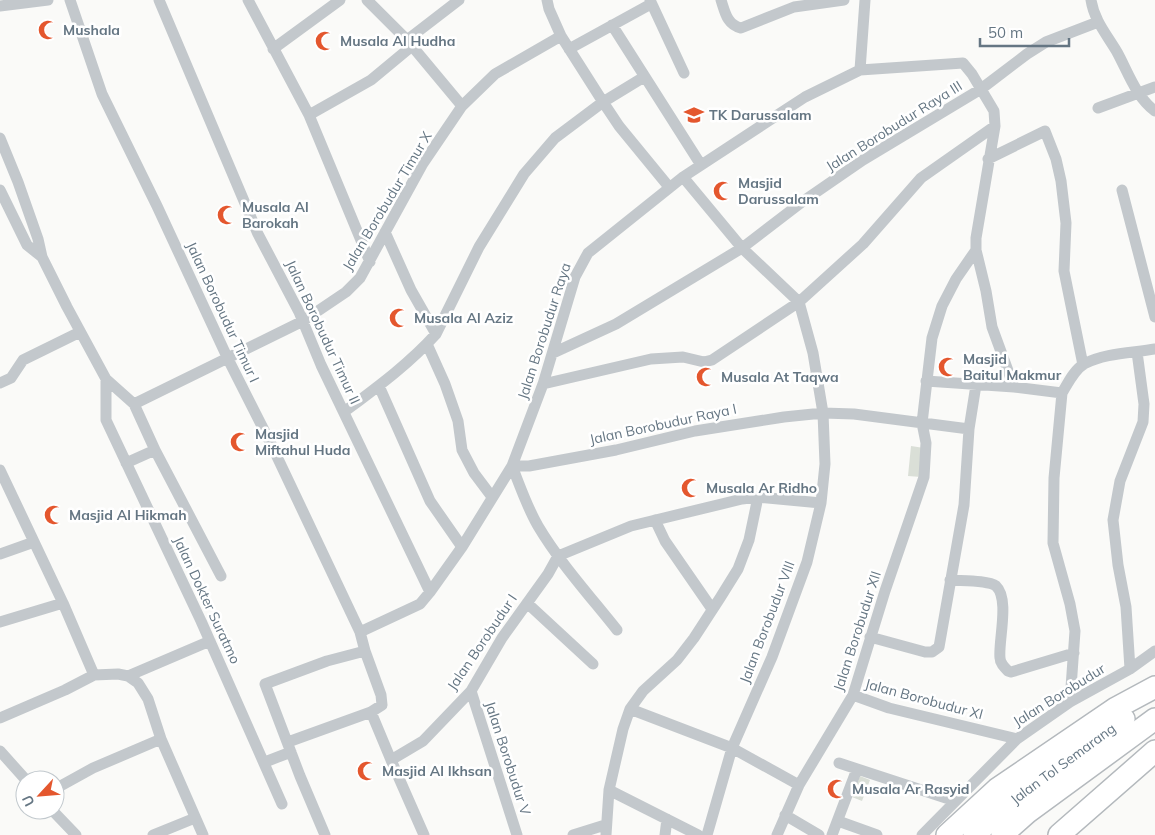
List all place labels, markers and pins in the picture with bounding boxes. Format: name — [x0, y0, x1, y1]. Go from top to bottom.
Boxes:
mosque icon: Mushala — [37, 19, 59, 41]
place label: Mushala — [63, 21, 120, 39]
mosque icon: Musala Al Hudha — [314, 30, 336, 52]
place label: Musala Al Hudha — [340, 32, 455, 50]
school or university icon: TK Darussalam — [683, 104, 705, 126]
place label: TK Darussalam — [709, 106, 812, 124]
place label: Masjid Darussalam — [738, 174, 819, 208]
mosque icon: Masjid Darussalam — [712, 180, 734, 202]
place label: Musala Al Barokah — [242, 198, 309, 232]
mosque icon: Musala Al Barokah — [216, 204, 238, 226]
mosque icon: Musala Al Aziz — [388, 307, 410, 329]
place label: Musala Al Aziz — [414, 309, 513, 327]
place label: Masjid Baitul Makmur — [963, 350, 1062, 384]
mosque icon: Masjid Baitul Makmur — [937, 356, 959, 378]
mosque icon: Musala At Taqwa — [695, 366, 717, 388]
place label: Musala At Taqwa — [721, 368, 839, 386]
place label: Masjid Miftahul Huda — [255, 425, 350, 459]
mosque icon: Masjid Miftahul Huda — [229, 431, 251, 453]
mosque icon: Musala Ar Ridho — [680, 477, 702, 499]
place label: Musala Ar Ridho — [706, 479, 817, 497]
mosque icon: Masjid Al Hikmah — [43, 504, 65, 526]
place label: Masjid Al Hikmah — [69, 506, 187, 524]
mosque icon: Masjid Al Ikhsan — [356, 760, 378, 782]
place label: Masjid Al Ikhsan — [382, 762, 492, 780]
mosque icon: Musala Ar Rasyid — [826, 778, 848, 800]
place label: Musala Ar Rasyid — [852, 780, 969, 798]

